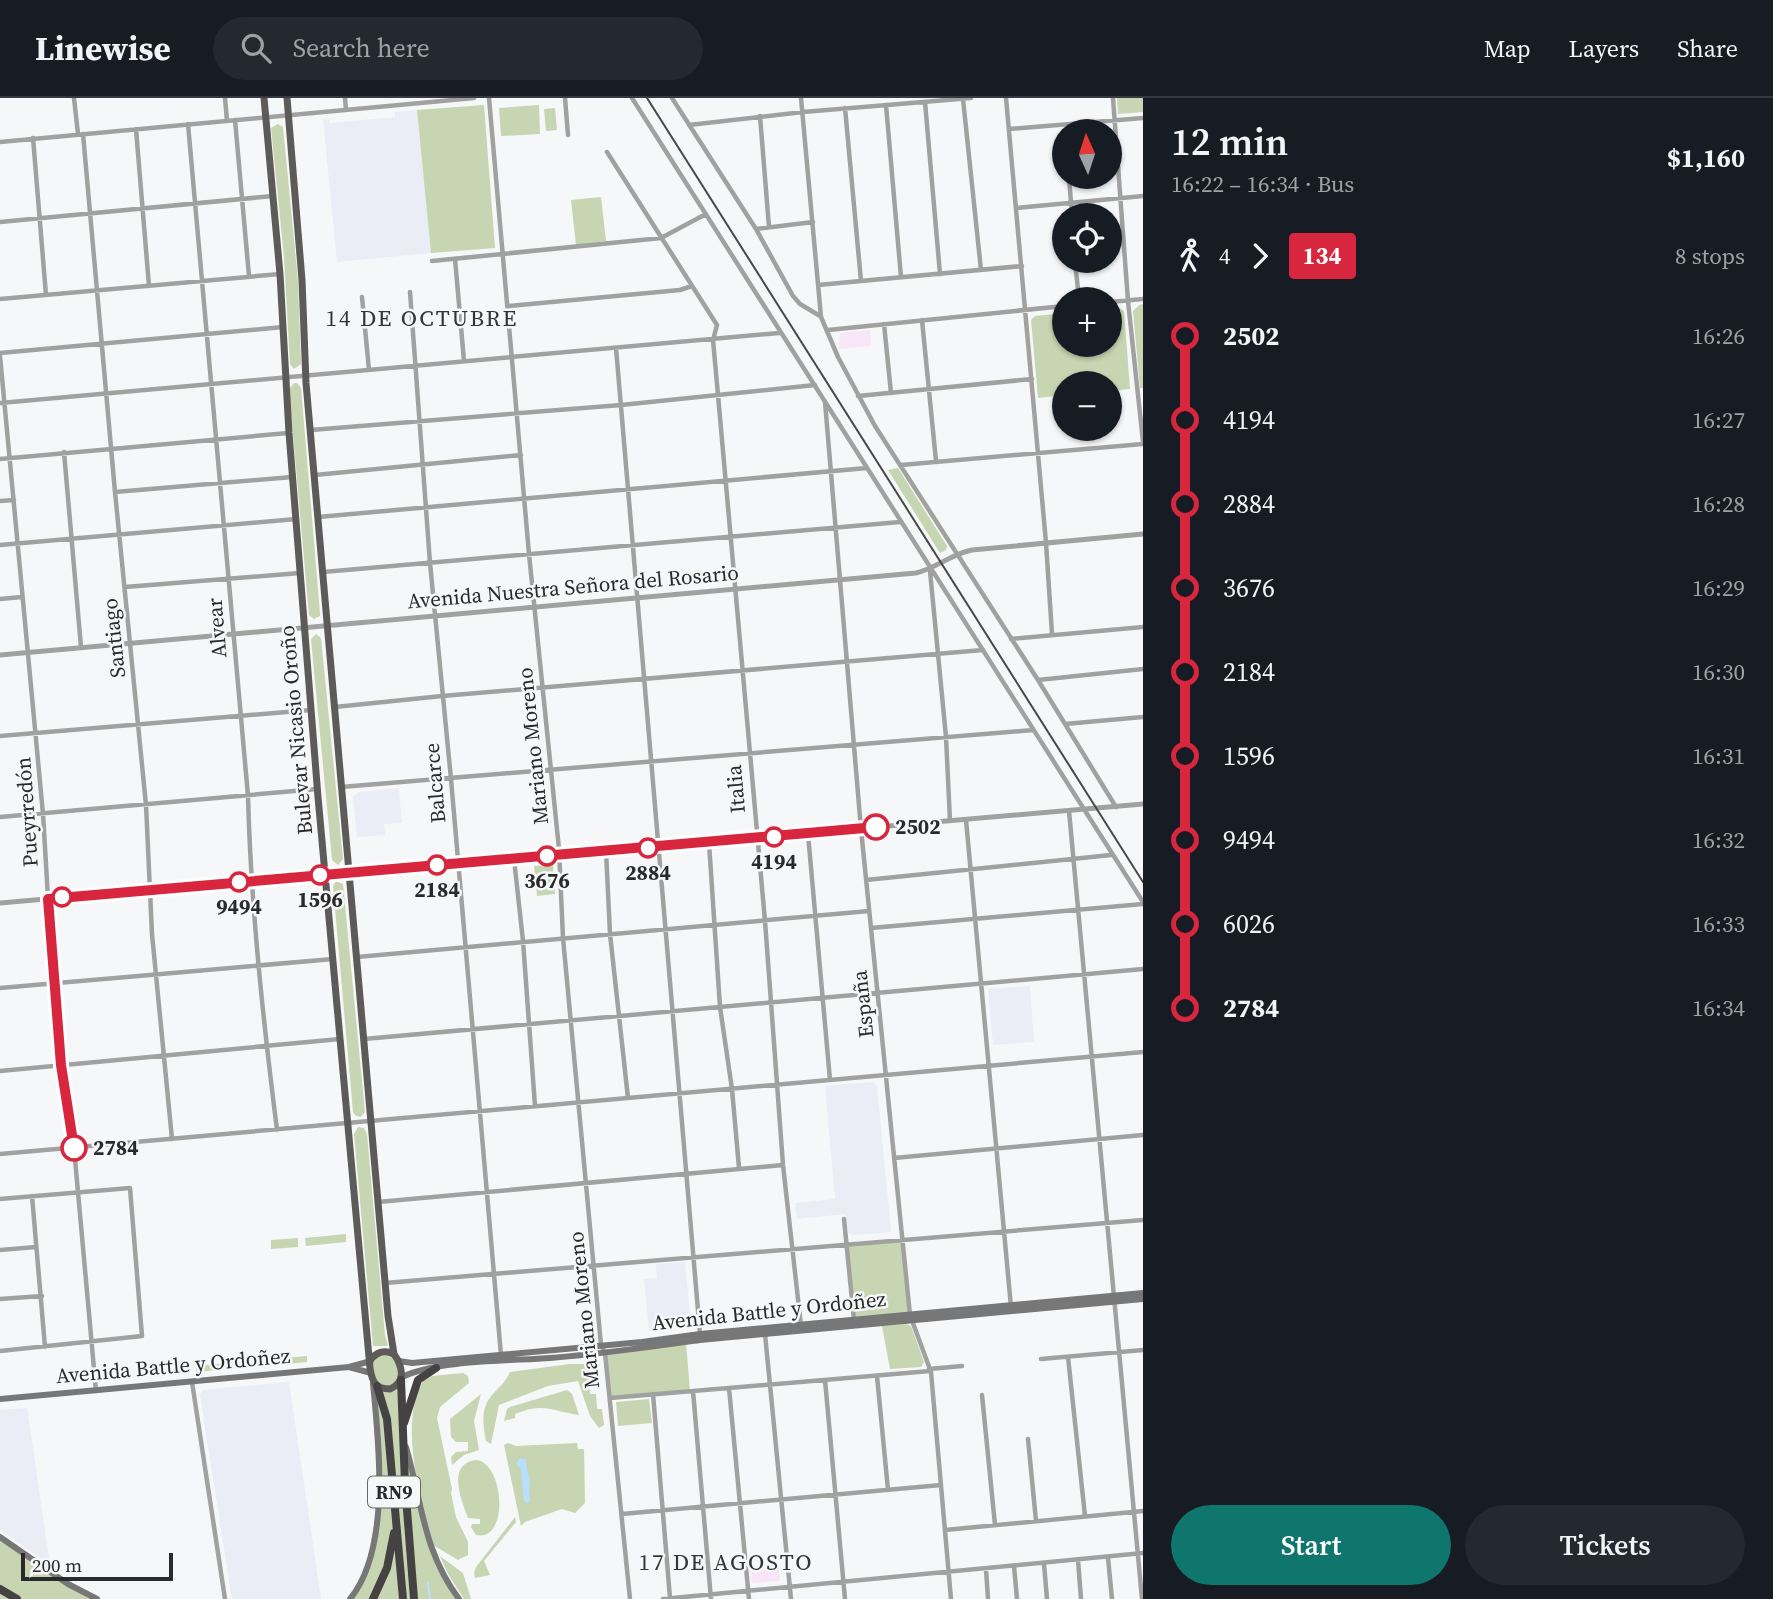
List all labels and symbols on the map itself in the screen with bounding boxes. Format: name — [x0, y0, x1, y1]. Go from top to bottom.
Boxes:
north arrow — [1052, 119, 1122, 189]
district label: 14 DE OCTUBRE — [326, 302, 518, 334]
street label: Avenida Nuestra Señora del Rosario — [406, 558, 740, 615]
street label: Santiago — [95, 597, 132, 679]
street label: Alvear — [199, 597, 234, 659]
street label: Bulevar Nicasio Oroño — [272, 624, 319, 836]
street label: Mariano Moreno — [510, 666, 555, 826]
street label: Balcarce — [417, 742, 452, 824]
street label: Pueyrredón — [8, 756, 45, 868]
street label: Italia — [719, 763, 752, 814]
place label: 2502 — [895, 812, 941, 841]
marker: 2502 — [863, 814, 889, 840]
marker: 4194 — [764, 827, 784, 847]
marker: 2884 — [638, 838, 658, 858]
marker: 3676 — [537, 846, 557, 866]
place label: 4194 — [751, 847, 797, 876]
marker: 2184 — [427, 855, 447, 875]
place label: 2884 — [625, 858, 671, 887]
marker: 1596 — [310, 865, 330, 885]
place label: 3676 — [524, 866, 570, 895]
marker: 9494 — [229, 872, 249, 892]
place label: 2184 — [414, 875, 460, 904]
place label: 1596 — [297, 885, 343, 914]
unlabelled marker — [52, 887, 72, 907]
place label: 9494 — [216, 892, 262, 921]
street label: España — [845, 969, 880, 1039]
place label: 2784 — [93, 1133, 139, 1162]
marker: 2784 — [61, 1135, 87, 1161]
street label: Mariano Moreno — [561, 1230, 606, 1390]
street label: Avenida Battle y Ordoñez — [651, 1284, 888, 1337]
street label: Avenida Battle y Ordoñez — [55, 1341, 292, 1390]
road number: RN9 — [368, 1476, 420, 1508]
district label: 17 DE AGOSTO — [638, 1546, 814, 1578]
scale bar — [21, 1550, 173, 1582]

